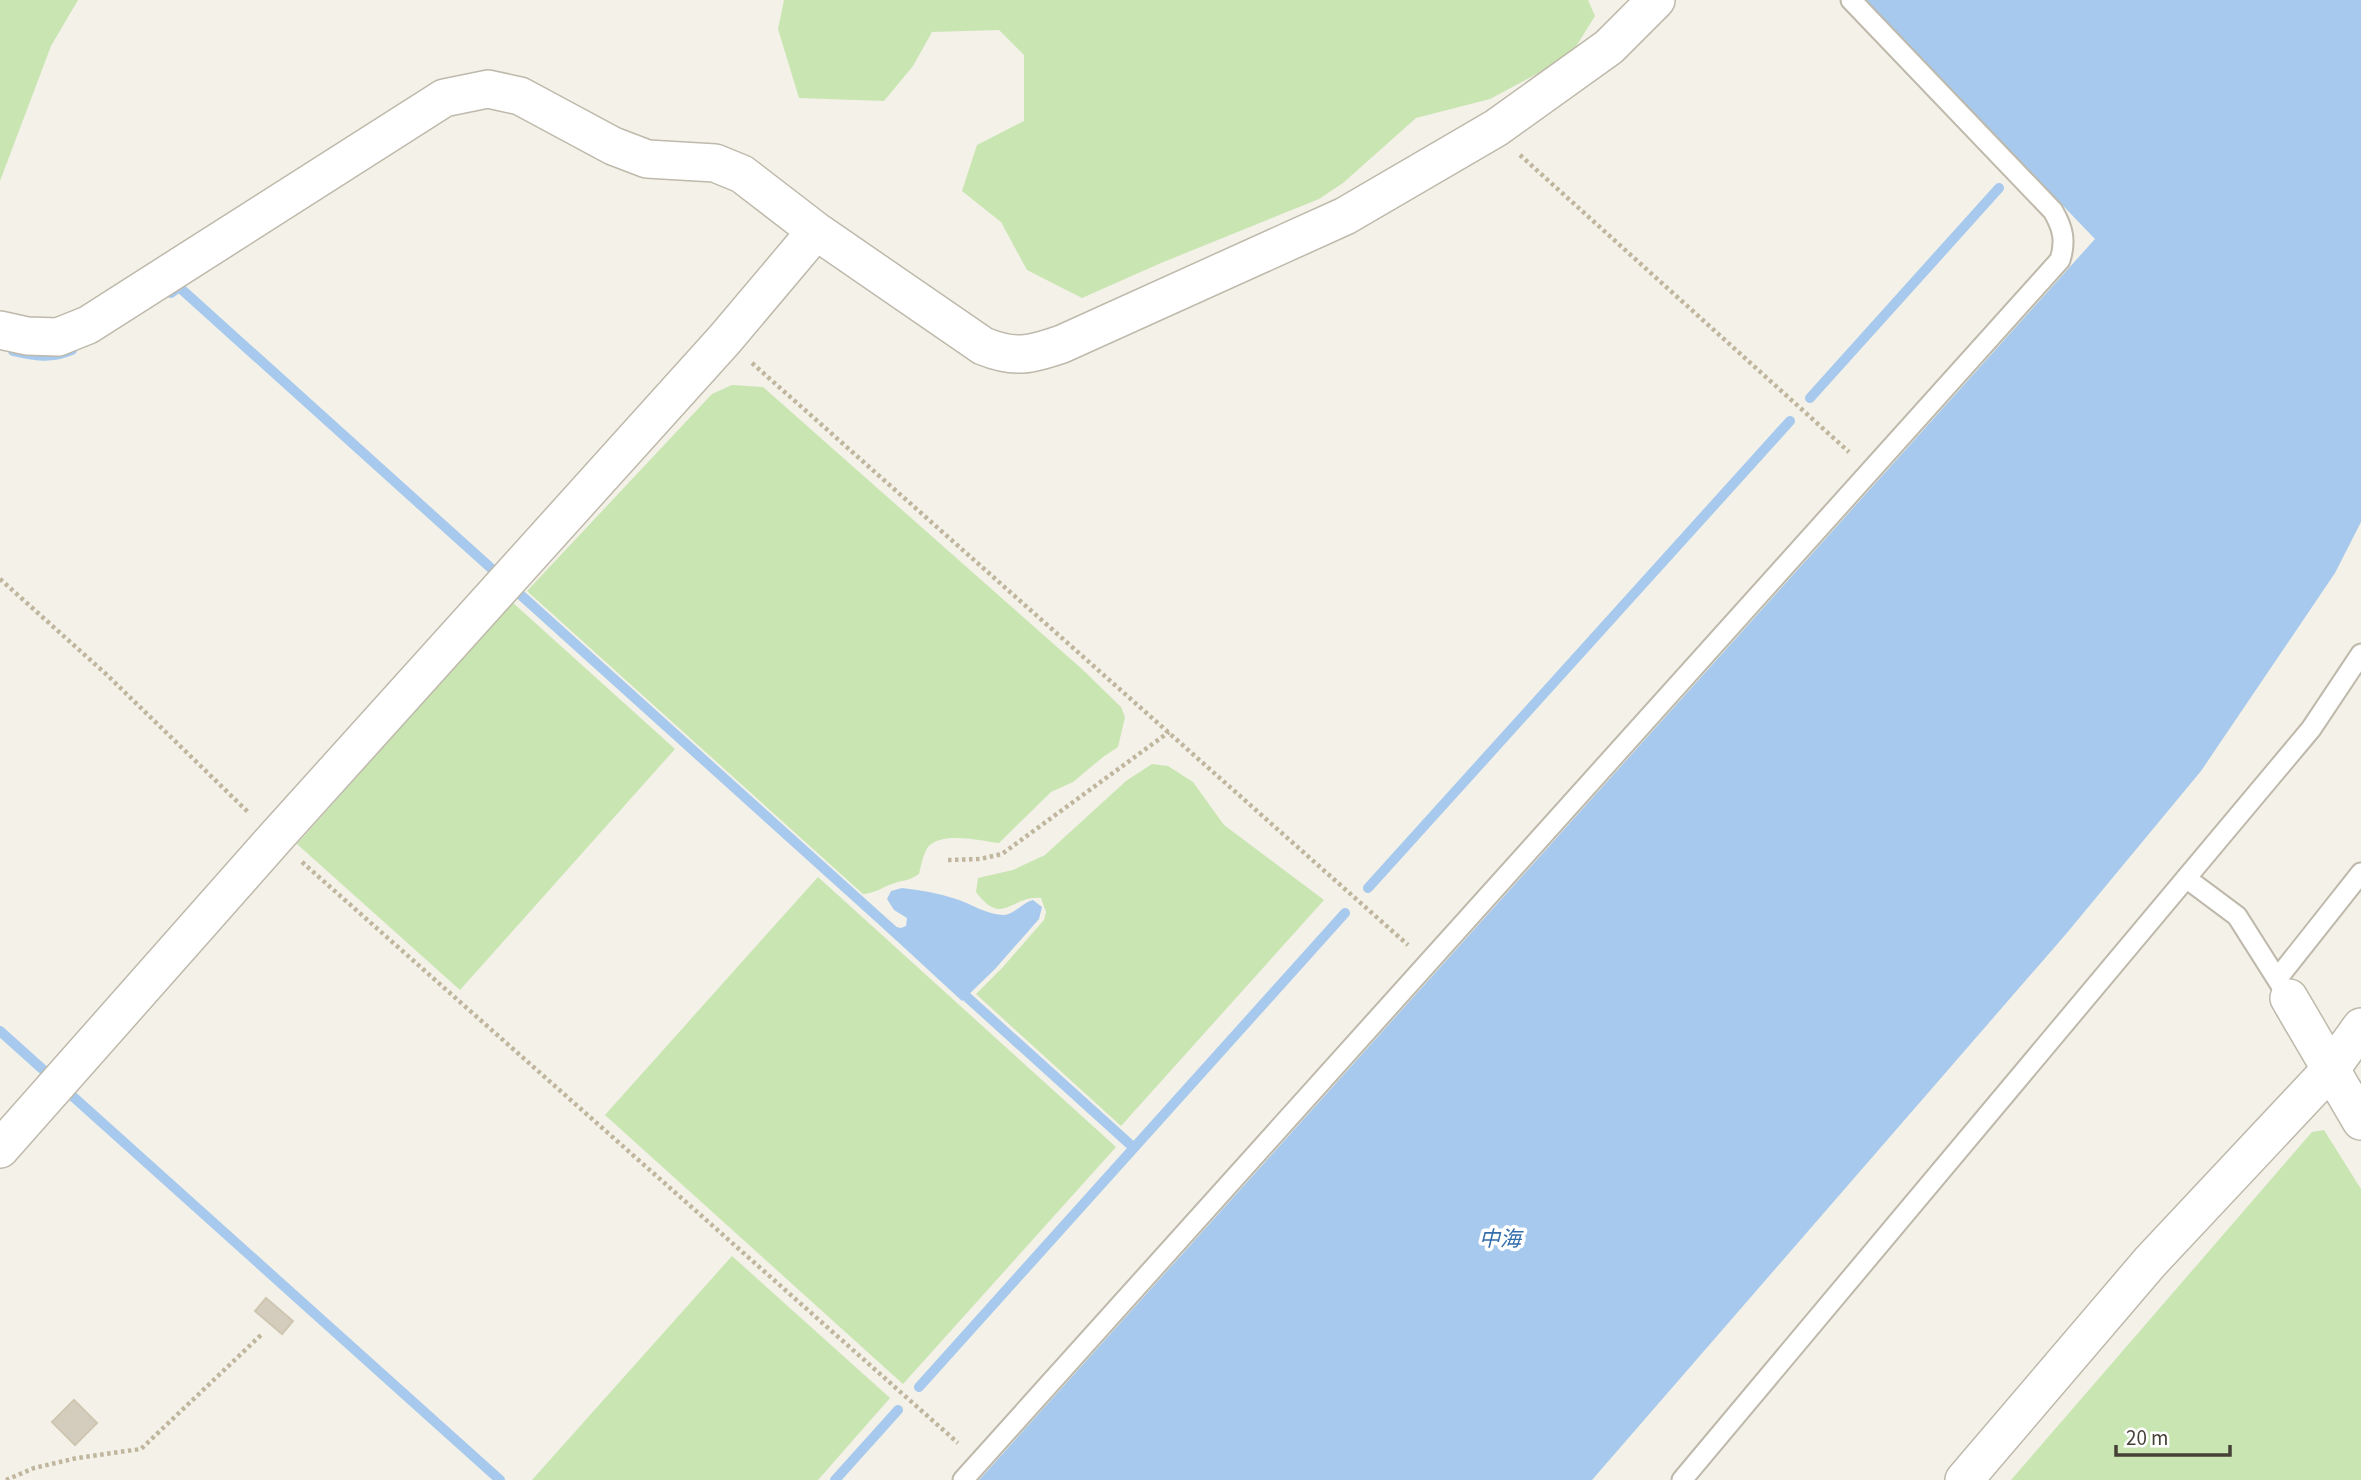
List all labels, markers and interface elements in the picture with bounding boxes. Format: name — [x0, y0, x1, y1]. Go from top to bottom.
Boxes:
water label: 中海 — [1479, 1224, 1524, 1254]
scale bar — [2116, 1414, 2230, 1458]
text: 20 m — [2126, 1423, 2168, 1453]

